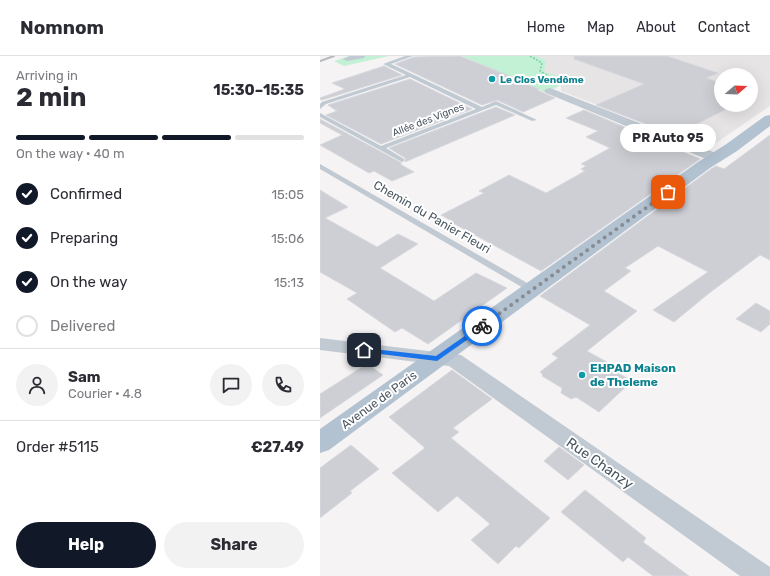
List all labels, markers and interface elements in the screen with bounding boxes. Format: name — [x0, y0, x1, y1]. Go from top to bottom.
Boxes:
text: Nomnom — [20, 16, 104, 39]
text: Home — [527, 19, 565, 36]
text: Map — [587, 19, 614, 36]
text: About — [636, 19, 676, 36]
text: Contact — [698, 19, 750, 36]
text: Arriving in — [16, 68, 78, 83]
north arrow — [714, 68, 758, 112]
map controls — [714, 68, 758, 112]
marker: Le Clos Vendôme — [487, 74, 497, 84]
place label: Le Clos Vendôme — [500, 74, 584, 86]
text: 15:30–15:35 — [213, 81, 304, 99]
text: 2 min — [16, 82, 86, 113]
street label: Allée des Vignes — [391, 101, 466, 139]
callout: PR Auto 95 — [620, 124, 716, 152]
text: PR Auto 95 — [632, 130, 704, 145]
text: On the way · 40 m — [16, 146, 125, 161]
pin — [651, 175, 685, 209]
street label: Chemin du Panier Fleuri — [371, 178, 493, 256]
icon: bag — [657, 181, 679, 203]
icon: check — [16, 183, 38, 205]
text: Confirmed — [50, 185, 122, 203]
text: 15:05 — [271, 187, 304, 202]
icon: check — [16, 227, 38, 249]
text: Preparing — [50, 229, 118, 247]
text: 15:06 — [271, 231, 304, 246]
icon: check — [16, 271, 38, 293]
text: On the way — [50, 273, 128, 291]
text: 15:13 — [274, 275, 304, 290]
courier — [462, 306, 502, 346]
icon: bike — [471, 315, 493, 337]
text: Delivered — [50, 317, 115, 335]
pin — [347, 333, 381, 367]
icon: home — [353, 339, 375, 361]
place label: EHPAD Maison de Theleme — [590, 361, 676, 389]
button: person — [16, 364, 58, 406]
button: chat — [210, 364, 252, 406]
button: phone — [262, 364, 304, 406]
text: Sam — [68, 368, 101, 386]
street label: Avenue de Paris — [339, 368, 419, 432]
marker: EHPAD Maison de Theleme — [577, 370, 587, 380]
text: Courier · 4.8 — [68, 386, 142, 401]
street label: Rue Chanzy — [563, 434, 637, 493]
text: Order #5115 — [16, 438, 99, 456]
text: €27.49 — [251, 438, 304, 456]
button: Help — [16, 522, 156, 568]
button: Share — [164, 522, 304, 568]

